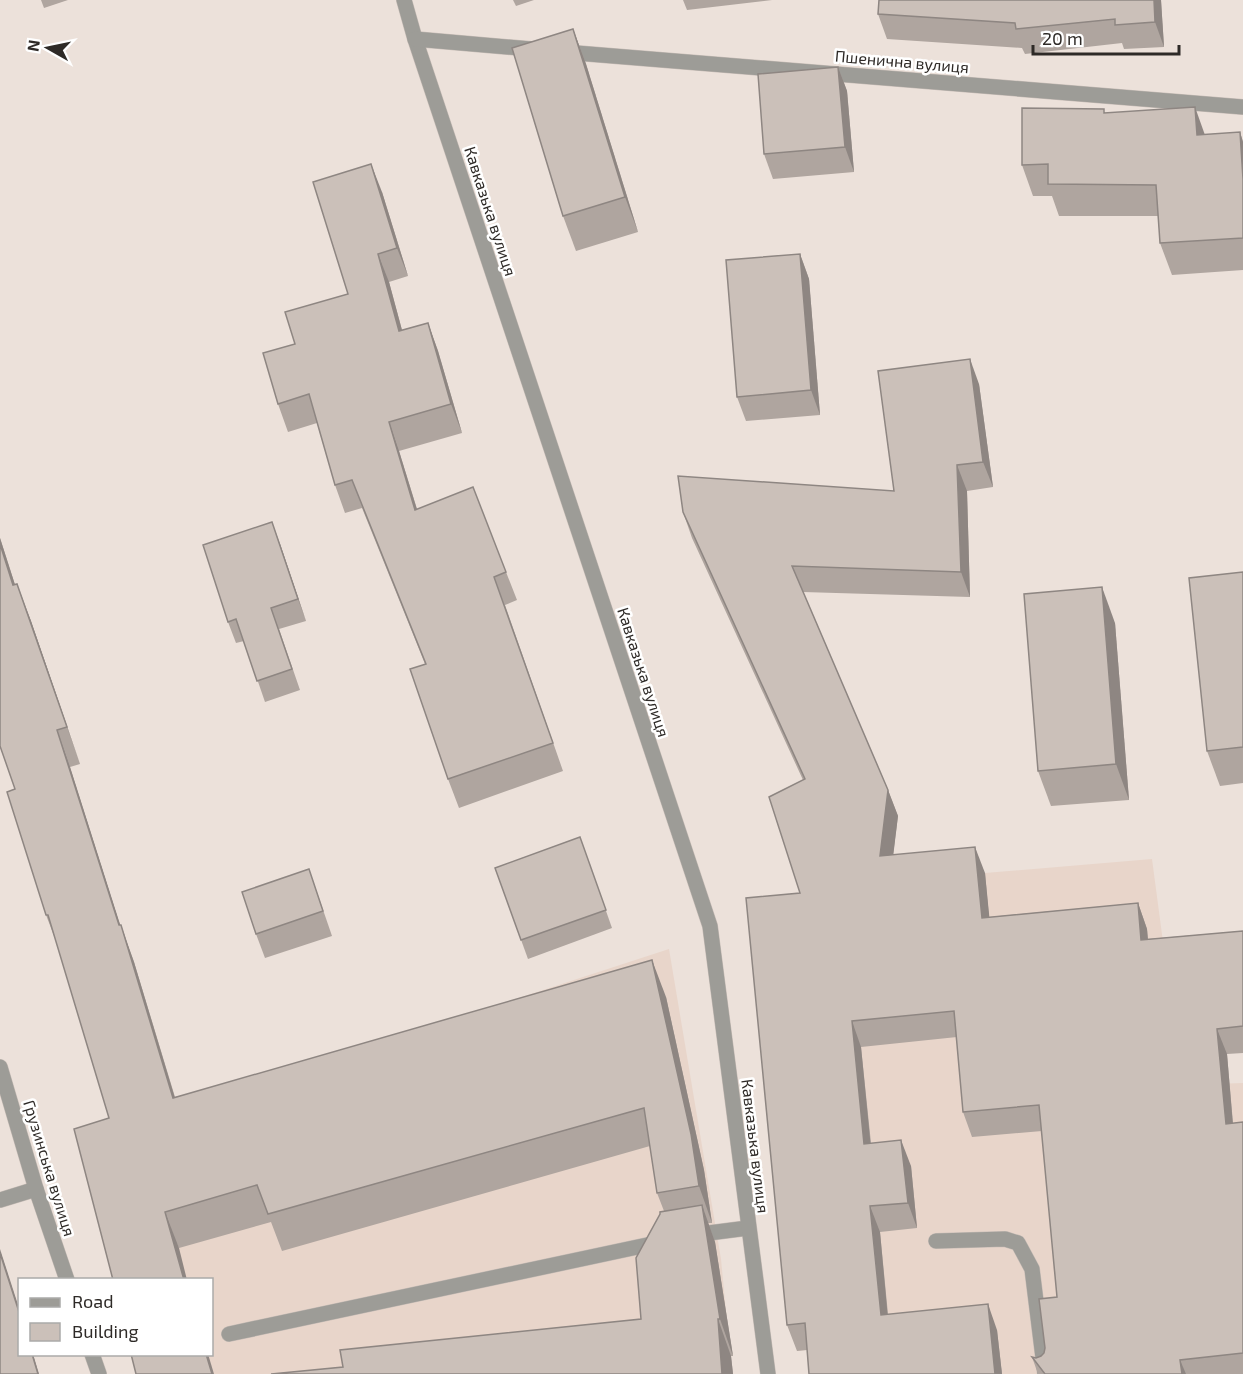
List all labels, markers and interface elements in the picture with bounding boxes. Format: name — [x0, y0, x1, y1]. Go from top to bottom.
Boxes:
north arrow — [18, 18, 78, 78]
scale bar — [1033, 18, 1178, 56]
text: 20 m — [1042, 27, 1083, 49]
text: N — [22, 38, 43, 53]
street label: Пшенична вулиця — [834, 46, 970, 77]
street label: Кавказька вулиця — [460, 144, 521, 279]
street label: Кавказька вулиця — [613, 605, 674, 740]
street label: Кавказька вулиця — [737, 1078, 774, 1214]
street label: Грузинська вулиця — [19, 1098, 80, 1239]
legend — [18, 1278, 213, 1356]
text: Road — [72, 1290, 113, 1312]
text: Building — [72, 1320, 139, 1342]

